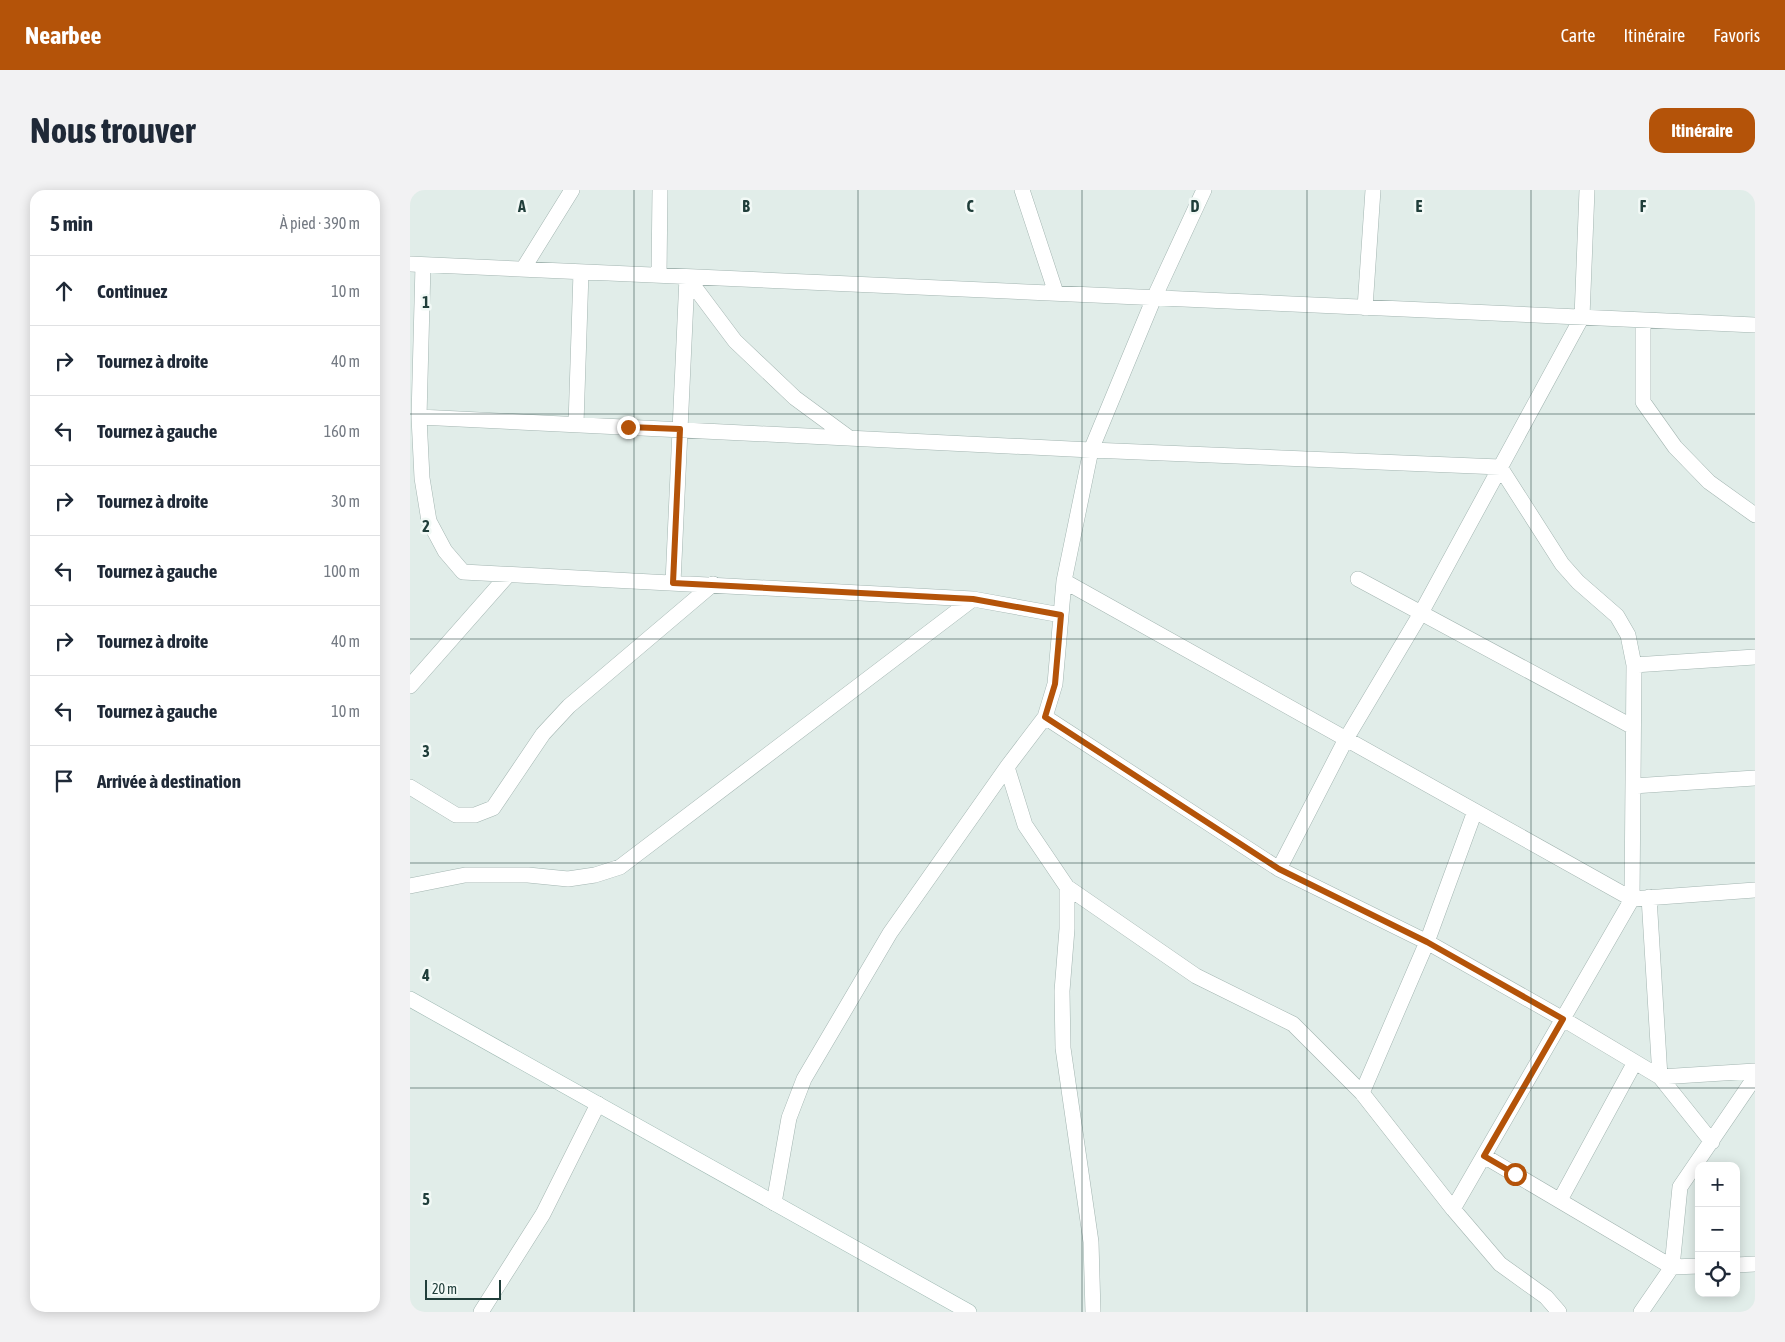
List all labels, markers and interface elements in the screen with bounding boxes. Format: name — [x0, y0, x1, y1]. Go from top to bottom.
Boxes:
text: Nearbee — [25, 22, 101, 49]
text: Carte — [1561, 25, 1595, 46]
text: Itinéraire — [1623, 25, 1685, 46]
text: Favoris — [1713, 25, 1760, 46]
button: Itinéraire — [1649, 108, 1755, 153]
text: Nous trouver — [30, 110, 195, 150]
text: A — [517, 197, 526, 215]
text: B — [742, 197, 750, 215]
text: C — [966, 197, 974, 215]
text: D — [1191, 197, 1200, 215]
text: E — [1416, 197, 1423, 215]
text: F — [1640, 197, 1647, 215]
text: 5 min — [50, 211, 93, 235]
text: À pied · 390 m — [280, 214, 360, 232]
icon: ahead — [50, 277, 78, 305]
text: Continuez — [97, 280, 167, 302]
text: 10 m — [331, 282, 360, 300]
text: 1 — [422, 293, 430, 311]
icon: right — [50, 347, 78, 375]
text: Tournez à droite — [97, 350, 208, 372]
text: 40 m — [331, 352, 360, 370]
route end — [617, 416, 640, 439]
icon: left — [50, 417, 78, 445]
text: Tournez à gauche — [97, 420, 217, 442]
text: 160 m — [324, 422, 360, 440]
icon: right — [50, 487, 78, 515]
text: Tournez à droite — [97, 490, 208, 512]
text: 30 m — [331, 492, 360, 510]
text: 2 — [422, 517, 430, 535]
icon: left — [50, 557, 78, 585]
text: Tournez à gauche — [97, 560, 217, 582]
text: 100 m — [324, 562, 360, 580]
icon: right — [50, 627, 78, 655]
text: Tournez à droite — [97, 630, 208, 652]
text: 40 m — [331, 632, 360, 650]
icon: left — [50, 697, 78, 725]
text: Tournez à gauche — [97, 700, 217, 722]
text: 10 m — [331, 702, 360, 720]
text: 3 — [422, 742, 430, 760]
icon: arrive — [50, 767, 78, 795]
text: Arrivée à destination — [97, 770, 241, 792]
text: 4 — [421, 966, 430, 984]
map controls — [1695, 1162, 1740, 1297]
button: + — [1695, 1162, 1740, 1207]
route start — [1504, 1163, 1527, 1186]
text: 5 — [422, 1190, 430, 1208]
button: − — [1695, 1207, 1740, 1252]
button: locate — [1695, 1252, 1740, 1297]
scale bar — [425, 1277, 501, 1300]
text: 20 m — [432, 1281, 457, 1297]

